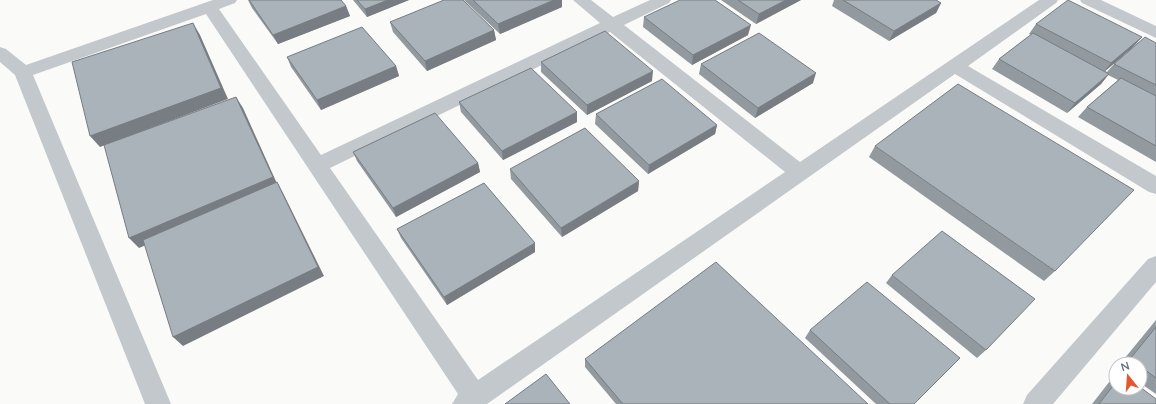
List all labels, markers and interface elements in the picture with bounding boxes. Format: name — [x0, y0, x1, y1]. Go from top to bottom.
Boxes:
north arrow — [1108, 356, 1148, 396]
text: N — [1119, 359, 1131, 373]

